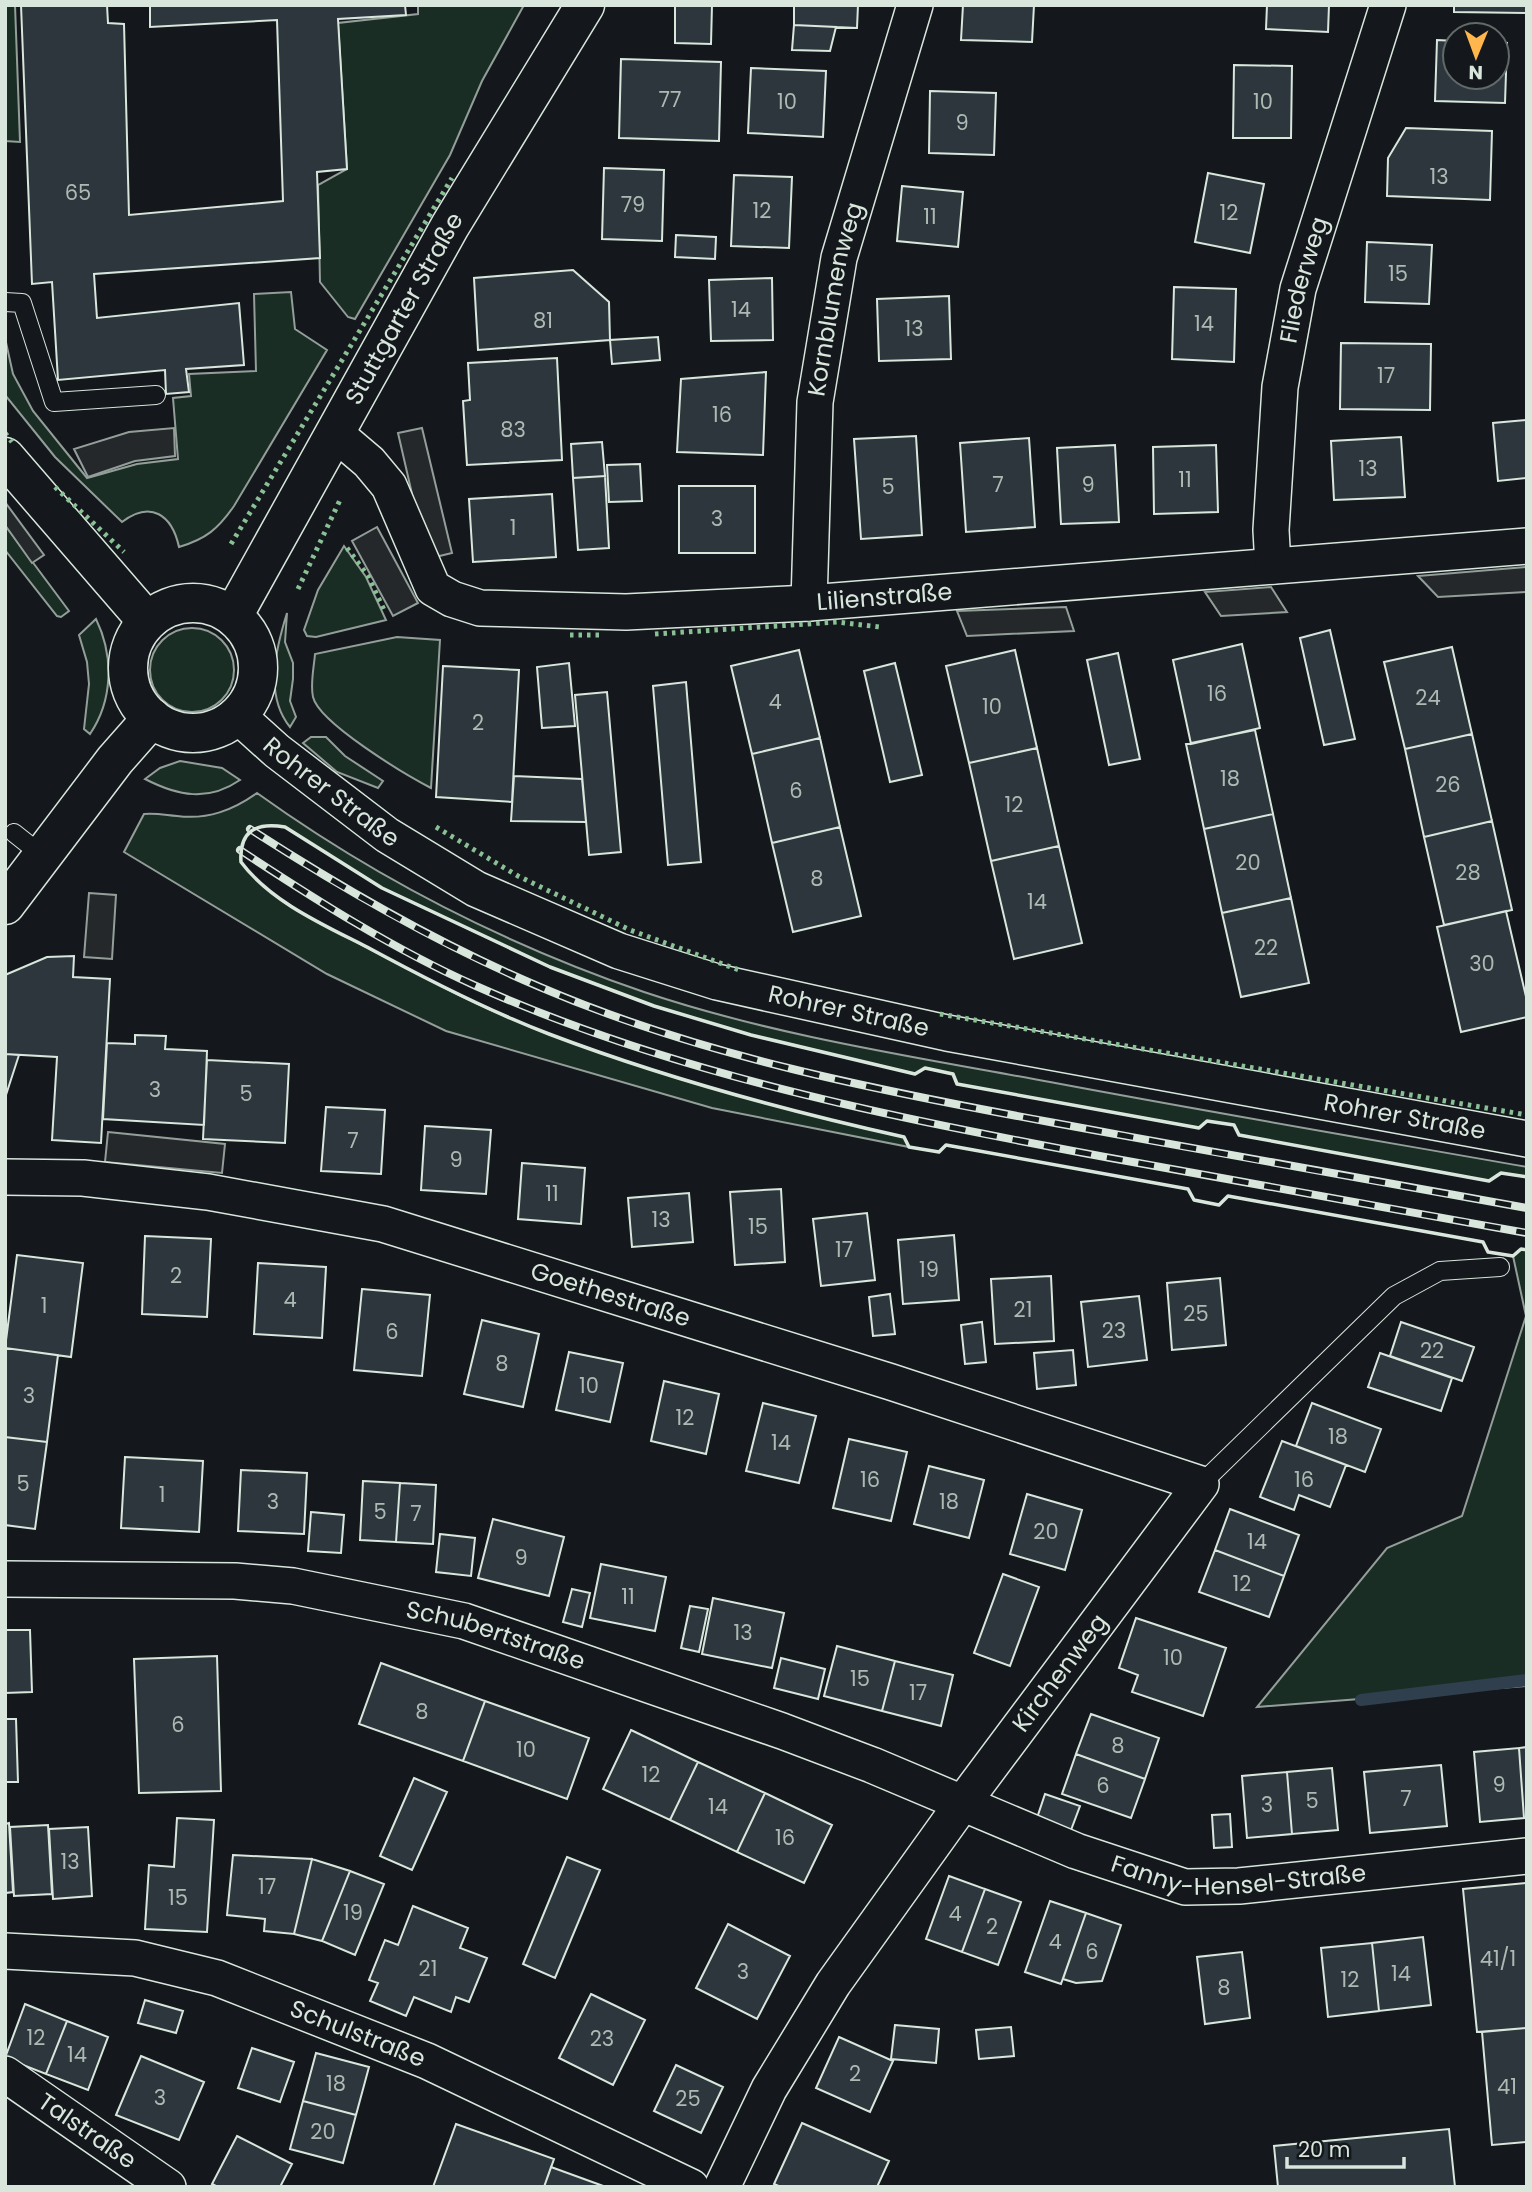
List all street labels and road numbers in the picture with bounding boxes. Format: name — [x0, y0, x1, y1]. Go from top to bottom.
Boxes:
street label: Kornblumenweg — [799, 198, 871, 399]
street label: Stuttgarter Straße — [337, 206, 471, 410]
street label: Fliederweg — [1271, 212, 1336, 346]
street label: Lilienstraße — [815, 575, 954, 618]
street label: Rohrer Straße — [256, 729, 406, 855]
street label: Rohrer Straße — [765, 977, 932, 1045]
street label: Rohrer Straße — [1321, 1085, 1489, 1147]
street label: Goethestraße — [527, 1254, 695, 1335]
street label: Schubertstraße — [403, 1593, 590, 1678]
street label: Kirchenweg — [1004, 1607, 1115, 1739]
street label: Fanny-Hensel-Straße — [1107, 1847, 1368, 1903]
street label: Schulstraße — [285, 1992, 431, 2075]
street label: Talstraße — [32, 2085, 143, 2176]

